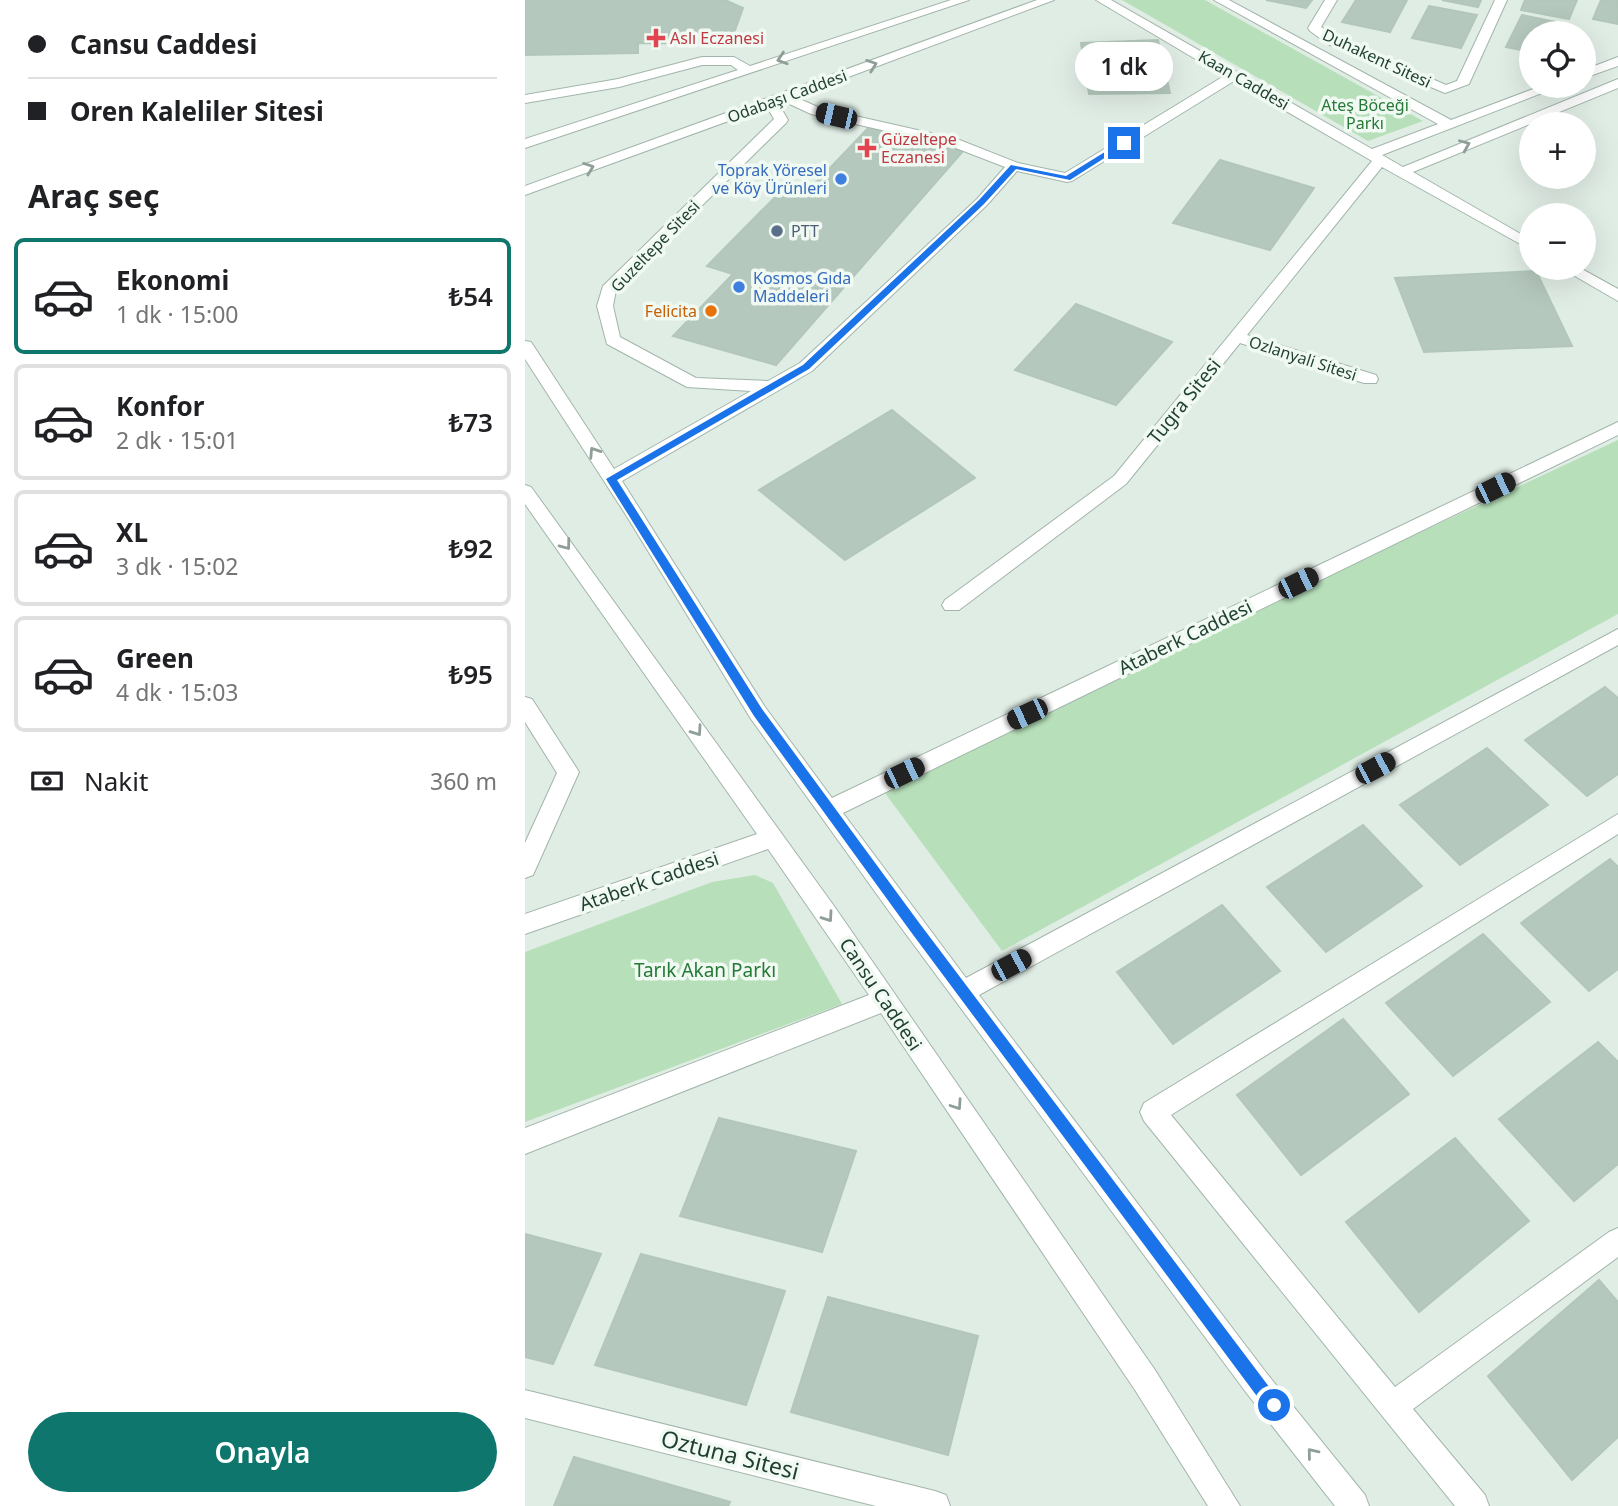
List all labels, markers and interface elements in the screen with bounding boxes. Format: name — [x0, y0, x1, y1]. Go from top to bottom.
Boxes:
map controls — [1519, 21, 1596, 280]
button: locate — [1519, 21, 1596, 98]
street label: Duhakent Sitesi — [1319, 23, 1435, 93]
text: Cansu Caddesi — [70, 26, 257, 62]
place label: Aslı Eczanesi — [670, 27, 764, 49]
marker: Aslı Eczanesi — [648, 30, 664, 46]
callout: 1 dk — [1075, 41, 1173, 90]
street label: Kaan Caddesi — [1195, 45, 1293, 115]
text: 1 dk — [1100, 50, 1148, 82]
one-way arrow — [776, 51, 788, 66]
one-way arrow — [865, 59, 877, 73]
street label: Odabaşı Caddesi — [724, 64, 850, 128]
text: Oren Kaleliler Sitesi — [70, 93, 324, 129]
park label: Ateş Böceği Parkı — [1321, 94, 1409, 134]
car — [814, 101, 859, 131]
button: + — [1519, 112, 1596, 189]
route end — [1108, 127, 1140, 159]
place label: Güzeltepe Eczanesi — [881, 128, 957, 168]
one-way arrow — [1458, 139, 1471, 153]
marker: Güzeltepe Eczanesi — [859, 140, 875, 156]
place label: Toprak Yöresel ve Köy Ürünleri — [712, 159, 827, 199]
one-way arrow — [583, 162, 595, 176]
marker: Toprak Yöresel ve Köy Ürünleri — [833, 171, 849, 187]
text: Araç seç — [28, 174, 160, 217]
street label: Guzeltepe Sitesi — [606, 195, 704, 297]
button: − — [1519, 203, 1596, 280]
place label: PTT — [791, 220, 819, 242]
marker: PTT — [769, 223, 785, 239]
text: Ekonomi — [116, 262, 229, 298]
icon: car — [32, 265, 95, 328]
place label: Kosmos Gıda Maddeleri — [753, 267, 851, 307]
text: ₺54 — [448, 278, 493, 314]
marker: Kosmos Gıda Maddeleri — [731, 279, 747, 295]
text: 1 dk · 15:00 — [116, 298, 238, 330]
place label: Felicita — [645, 300, 697, 322]
marker: Felicita — [703, 303, 719, 319]
street label: Ozlanyali Sitesi — [1246, 330, 1360, 386]
street label: Tugra Sitesi — [1141, 353, 1227, 449]
text: Konfor — [116, 388, 204, 424]
icon: car — [32, 391, 95, 454]
text: ₺73 — [448, 404, 493, 440]
text: 2 dk · 15:01 — [116, 424, 238, 456]
one-way arrow — [589, 447, 602, 460]
car — [1472, 469, 1519, 507]
text: XL — [116, 514, 148, 550]
icon: car — [32, 517, 95, 580]
text: ₺92 — [448, 530, 493, 566]
one-way arrow — [557, 538, 570, 550]
text: 3 dk · 15:02 — [116, 550, 238, 582]
car — [1275, 564, 1322, 602]
street label: Ataberk Caddesi — [1114, 593, 1256, 681]
text: Green — [116, 640, 194, 676]
icon: car — [32, 643, 95, 706]
text: ₺95 — [448, 656, 493, 692]
text: 4 dk · 15:03 — [116, 676, 238, 708]
car — [1004, 696, 1051, 732]
one-way arrow — [689, 723, 701, 736]
car — [1352, 749, 1399, 787]
car — [881, 754, 928, 792]
icon: cash — [28, 762, 66, 800]
text: Nakit — [84, 763, 148, 799]
text: 360 m — [430, 765, 497, 797]
street label: Ataberk Caddesi — [576, 845, 722, 917]
one-way arrow — [820, 909, 832, 922]
street label: Cansu Caddesi — [834, 932, 928, 1056]
car — [988, 946, 1035, 984]
park label: Tarık Akan Parkı — [634, 957, 776, 983]
one-way arrow — [949, 1097, 962, 1110]
route start — [1258, 1389, 1290, 1421]
button: Onayla — [28, 1412, 497, 1492]
street label: Oztuna Sitesi — [658, 1421, 803, 1487]
one-way arrow — [1307, 1448, 1320, 1460]

